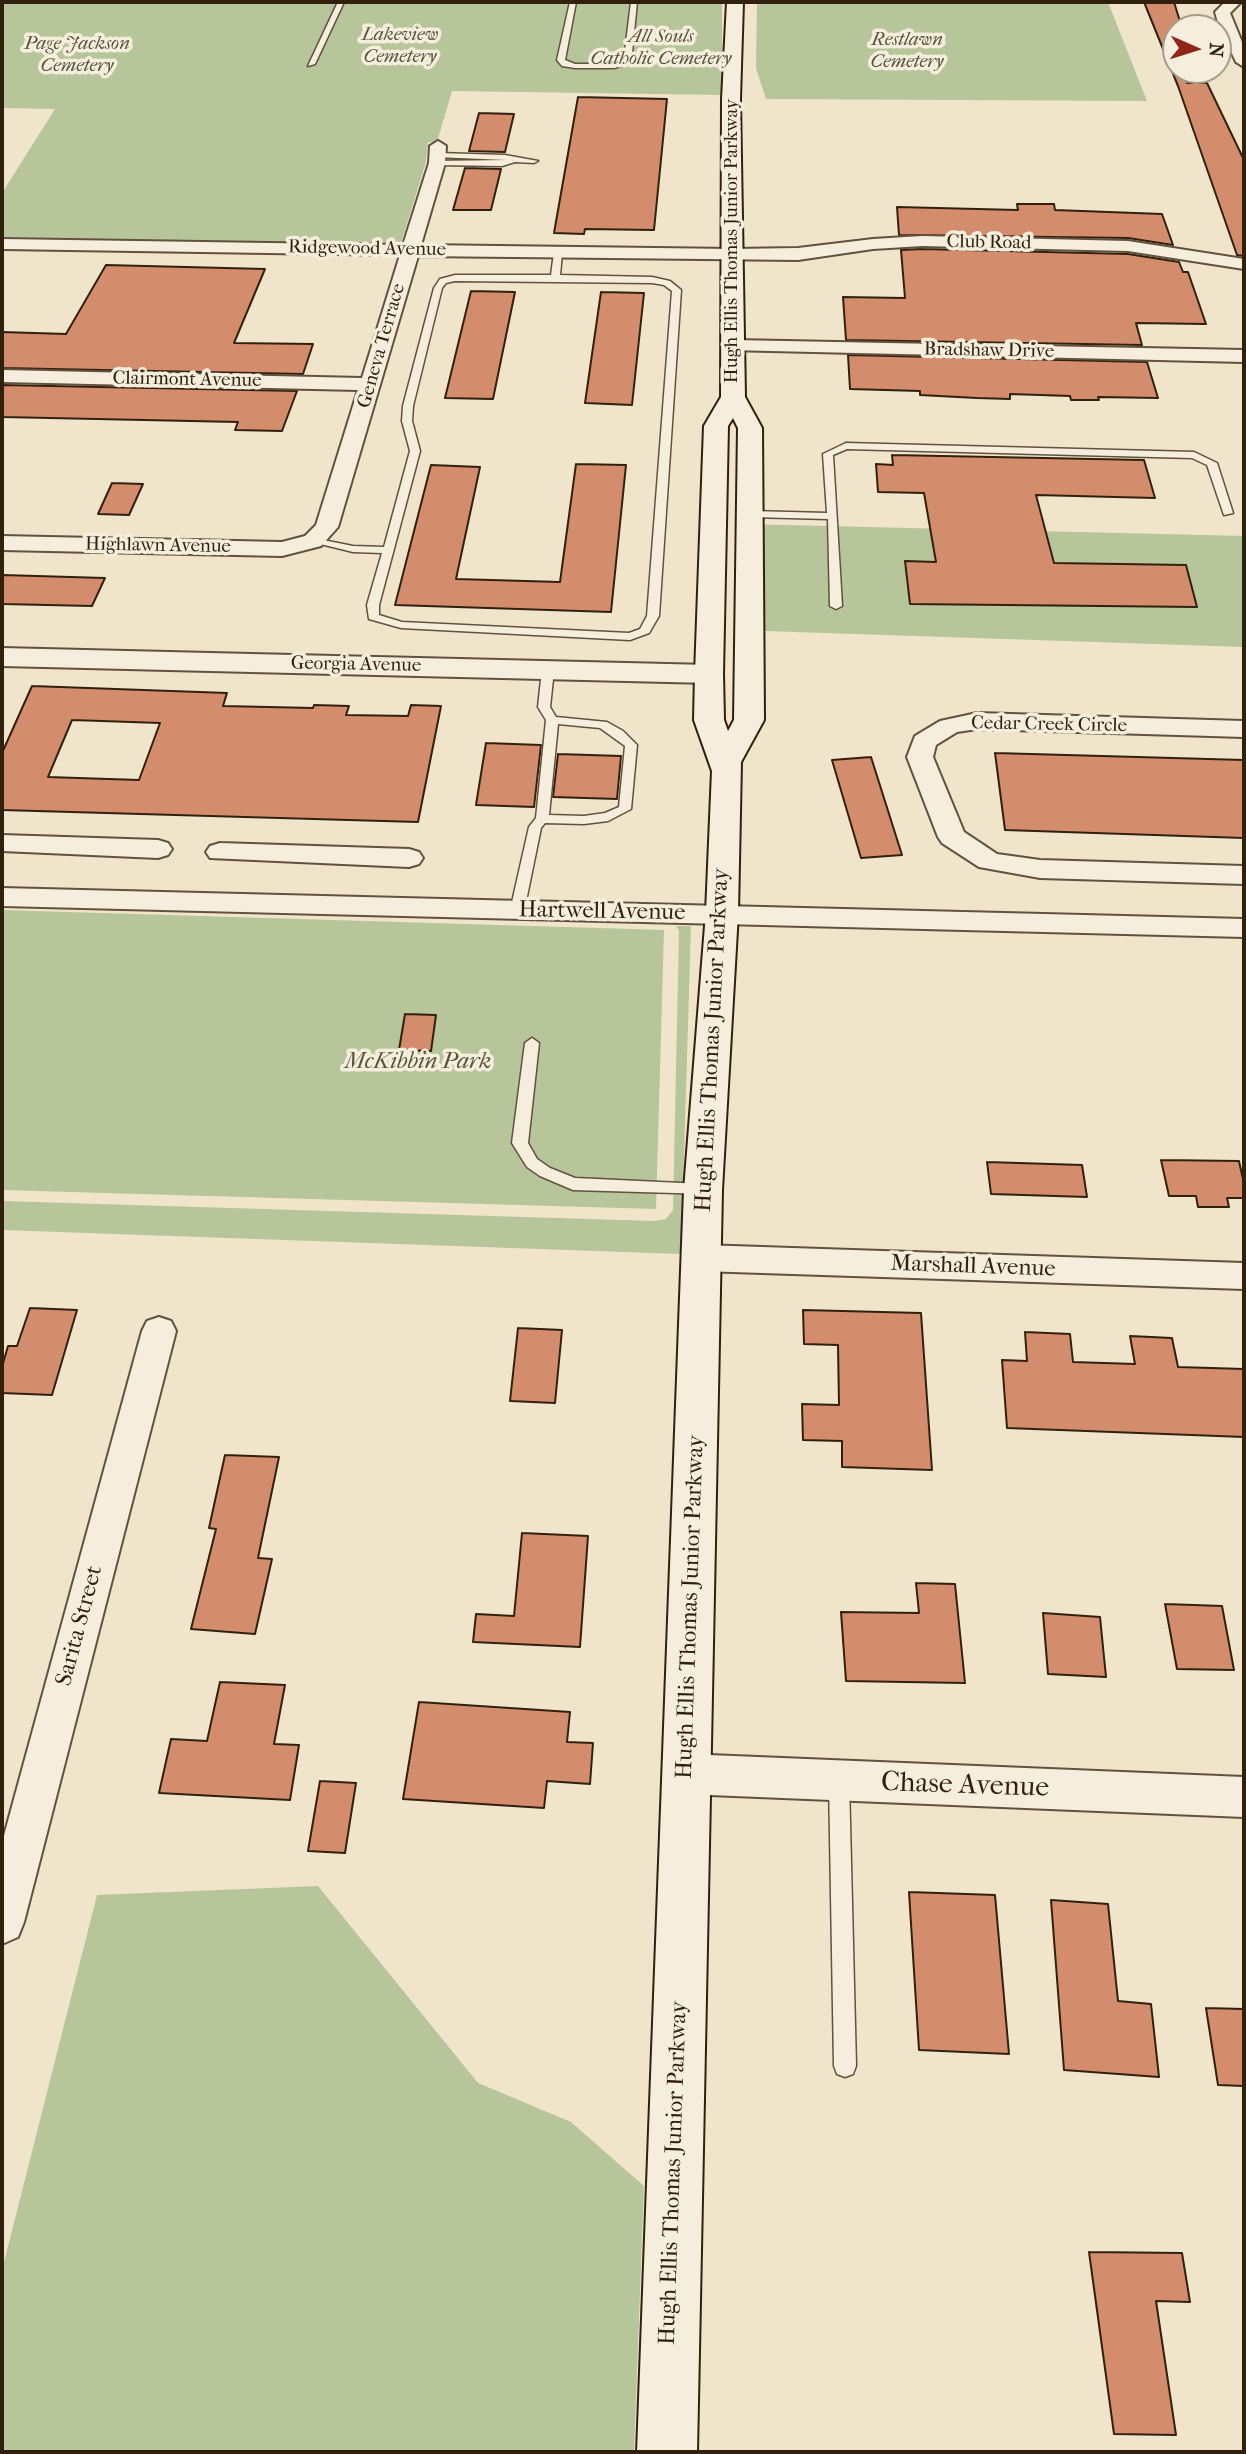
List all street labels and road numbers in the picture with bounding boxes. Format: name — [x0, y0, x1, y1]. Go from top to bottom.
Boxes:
street label: Hugh Ellis Thomas Junior Parkway — [721, 99, 743, 383]
street label: Club Road — [946, 231, 1032, 255]
street label: Ridgewood Avenue — [288, 236, 446, 262]
street label: Geneva Terrace — [353, 281, 411, 411]
street label: Bradshaw Drive — [924, 338, 1054, 364]
street label: Clairmont Avenue — [112, 367, 262, 393]
street label: Highlawn Avenue — [85, 533, 231, 559]
street label: Georgia Avenue — [291, 652, 421, 678]
street label: Cedar Creek Circle — [971, 712, 1127, 738]
street label: Hugh Ellis Thomas Junior Parkway — [690, 867, 736, 1213]
street label: Hartwell Avenue — [518, 897, 686, 927]
street label: Marshall Avenue — [890, 1250, 1056, 1284]
street label: Hugh Ellis Thomas Junior Parkway — [671, 1435, 711, 1779]
street label: Sarita Street — [51, 1563, 109, 1689]
street label: Chase Avenue — [880, 1766, 1050, 1806]
street label: Hugh Ellis Thomas Junior Parkway — [654, 2001, 694, 2345]

